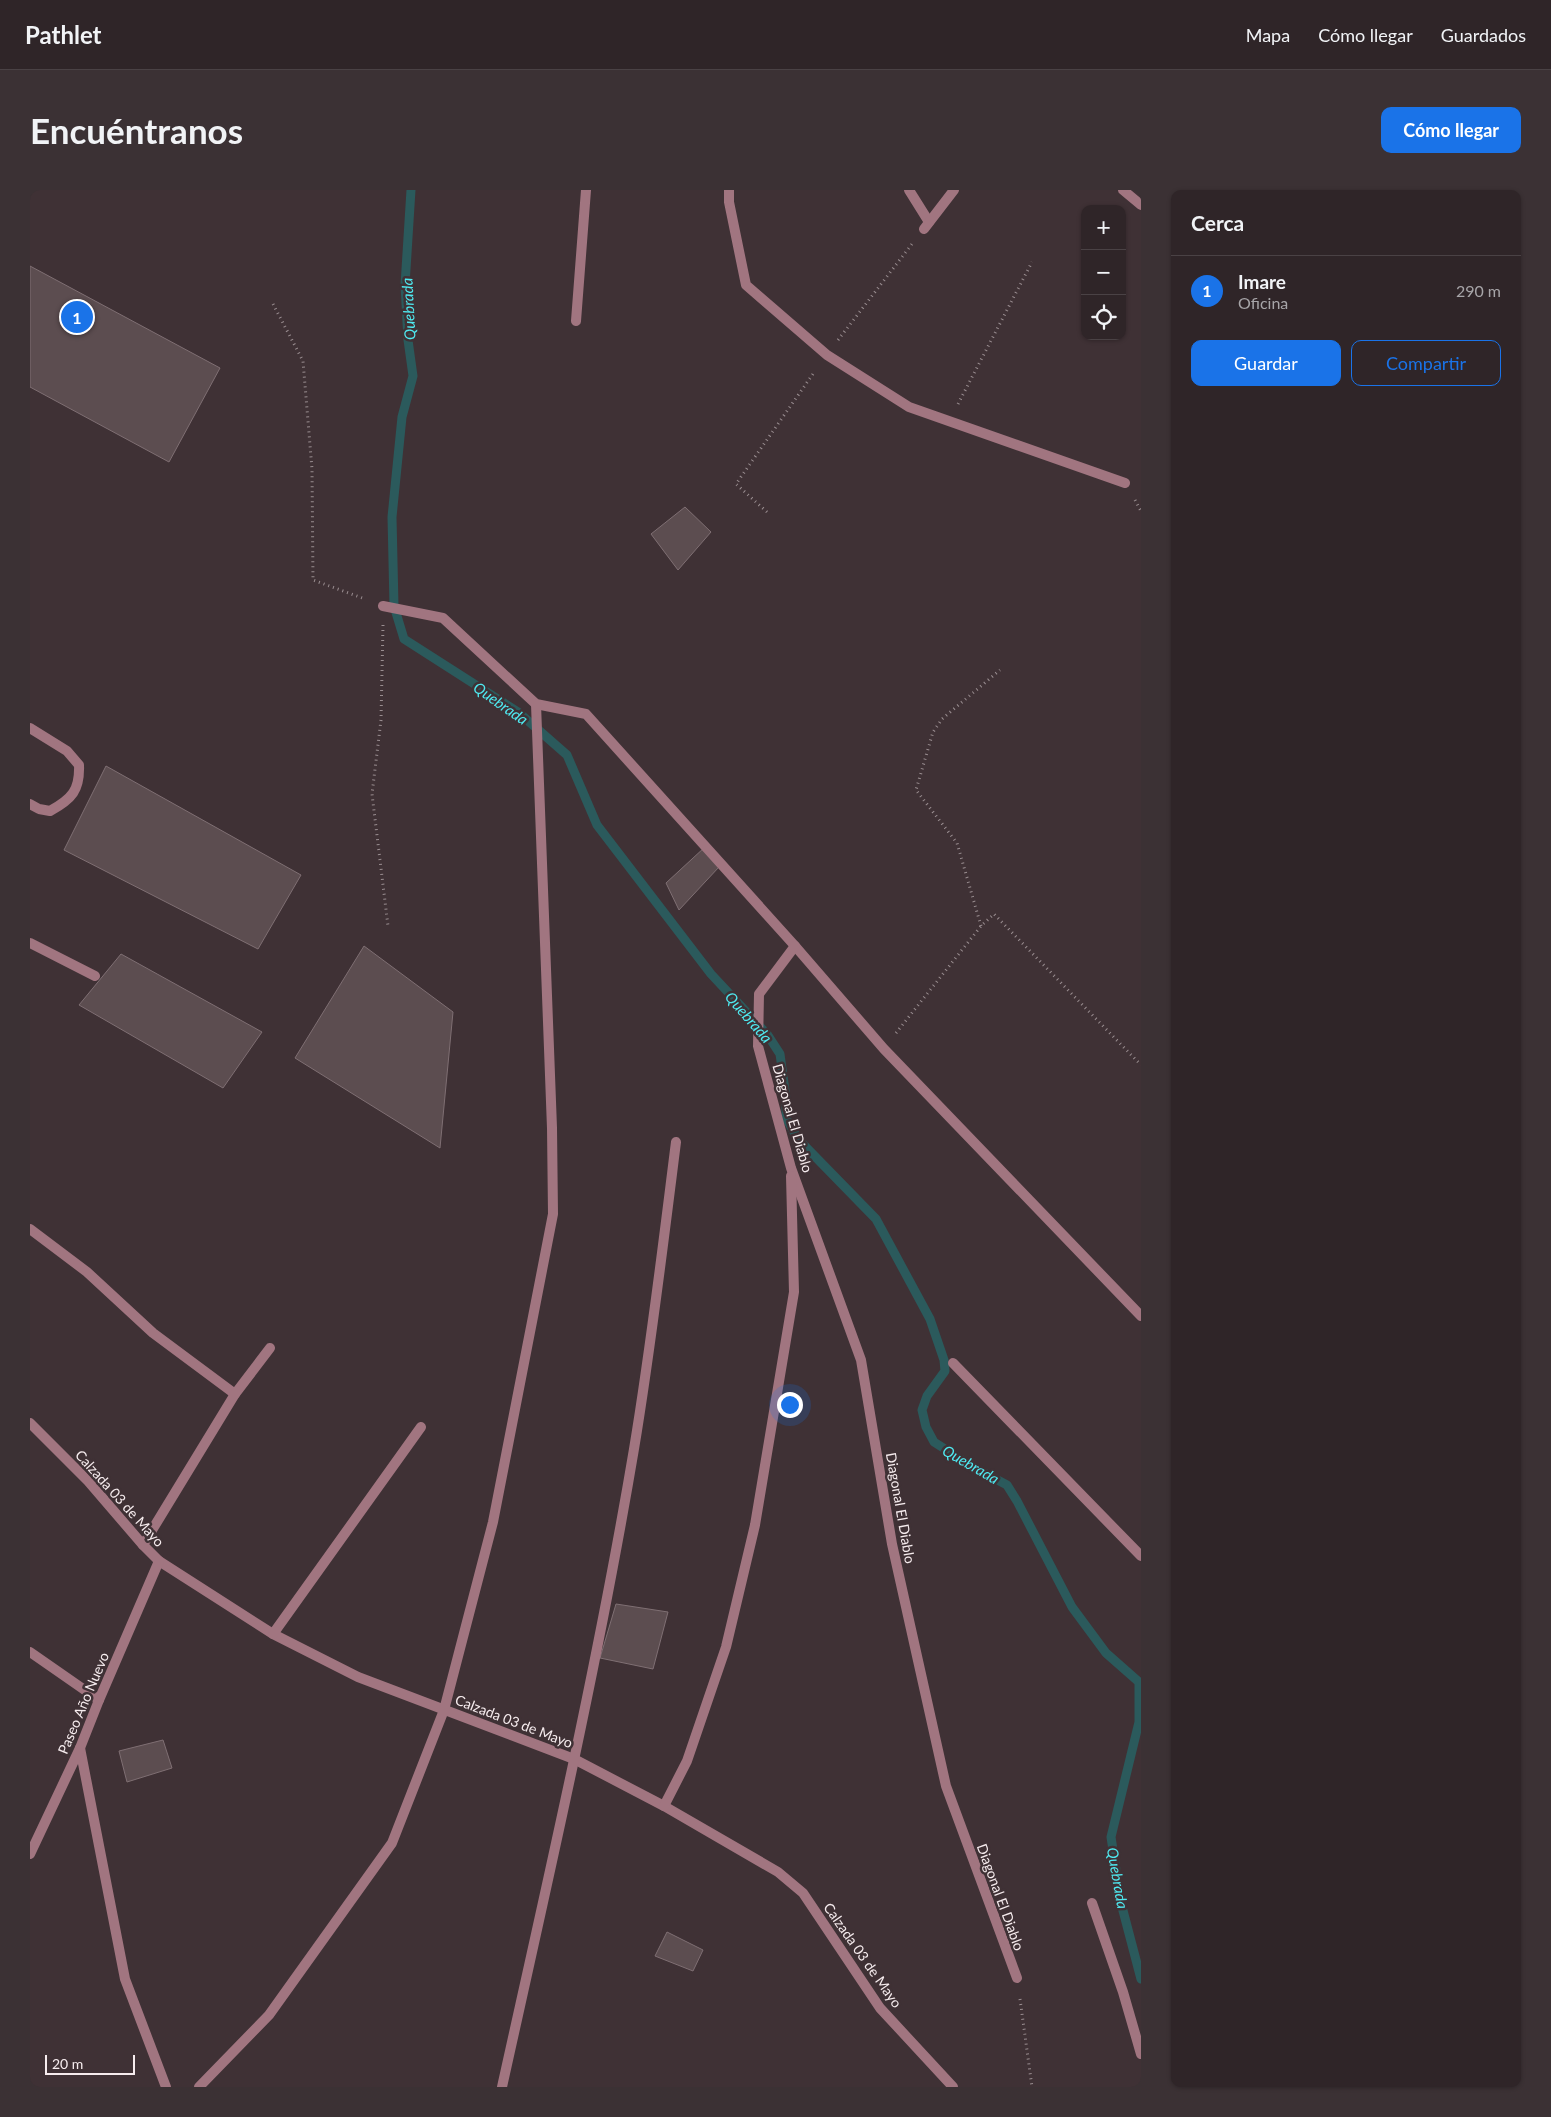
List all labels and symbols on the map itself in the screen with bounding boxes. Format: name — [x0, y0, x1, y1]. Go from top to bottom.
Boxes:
water label: Quebrada — [397, 277, 419, 341]
pin: 1 — [61, 298, 93, 336]
water label: Quebrada — [470, 678, 532, 728]
water label: Quebrada — [722, 988, 776, 1047]
street label: Diagonal El Diablo — [769, 1062, 817, 1174]
your location — [777, 1392, 803, 1418]
water label: Quebrada — [940, 1441, 1003, 1487]
street label: Calzada 03 de Mayo — [72, 1446, 168, 1550]
street label: Diagonal El Diablo — [883, 1451, 919, 1565]
street label: Paseo Año Nuevo — [54, 1649, 112, 1756]
street label: Calzada 03 de Mayo — [453, 1691, 575, 1751]
street label: Diagonal El Diablo — [974, 1841, 1028, 1953]
water label: Quebrada — [1104, 1846, 1132, 1910]
street label: Calzada 03 de Mayo — [820, 1899, 906, 2011]
scale bar — [45, 2052, 135, 2075]

